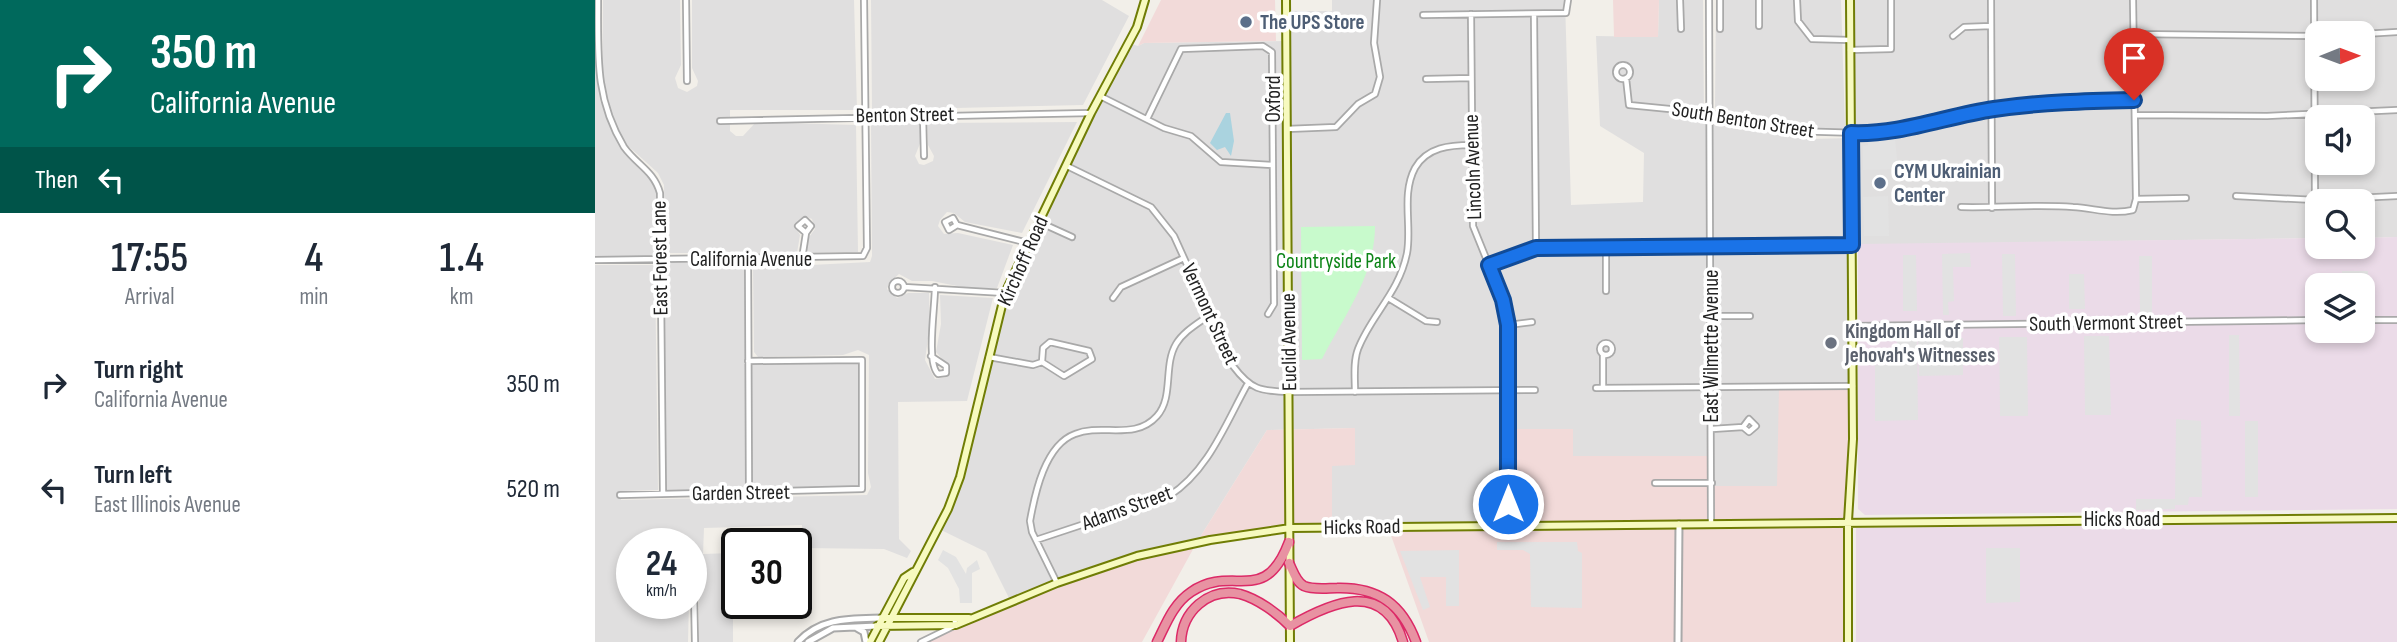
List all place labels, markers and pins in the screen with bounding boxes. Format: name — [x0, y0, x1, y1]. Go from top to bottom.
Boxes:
place label: The UPS Store — [1260, 10, 1365, 35]
marker: The UPS Store — [1238, 14, 1254, 30]
pin — [2104, 28, 2164, 100]
place label: CYM Ukrainian Center — [1894, 159, 2001, 208]
marker: CYM Ukrainian Center — [1872, 175, 1888, 191]
place label: Kingdom Hall of Jehovah's Witnesses — [1844, 319, 1995, 368]
marker: Kingdom Hall of Jehovah's Witnesses — [1823, 335, 1839, 351]

